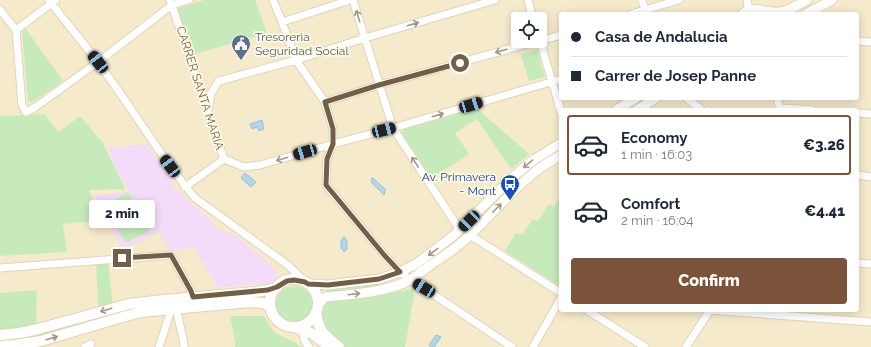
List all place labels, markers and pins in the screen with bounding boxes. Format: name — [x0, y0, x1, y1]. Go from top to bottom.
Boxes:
place label: Tresoreria Seguridad Social — [255, 30, 349, 58]
public building icon: Tresoreria Seguridad Social — [230, 33, 252, 61]
place label: Av. Primavera - Mont — [422, 170, 496, 198]
bus stop icon: Av. Primavera - Mont — [499, 173, 521, 201]

